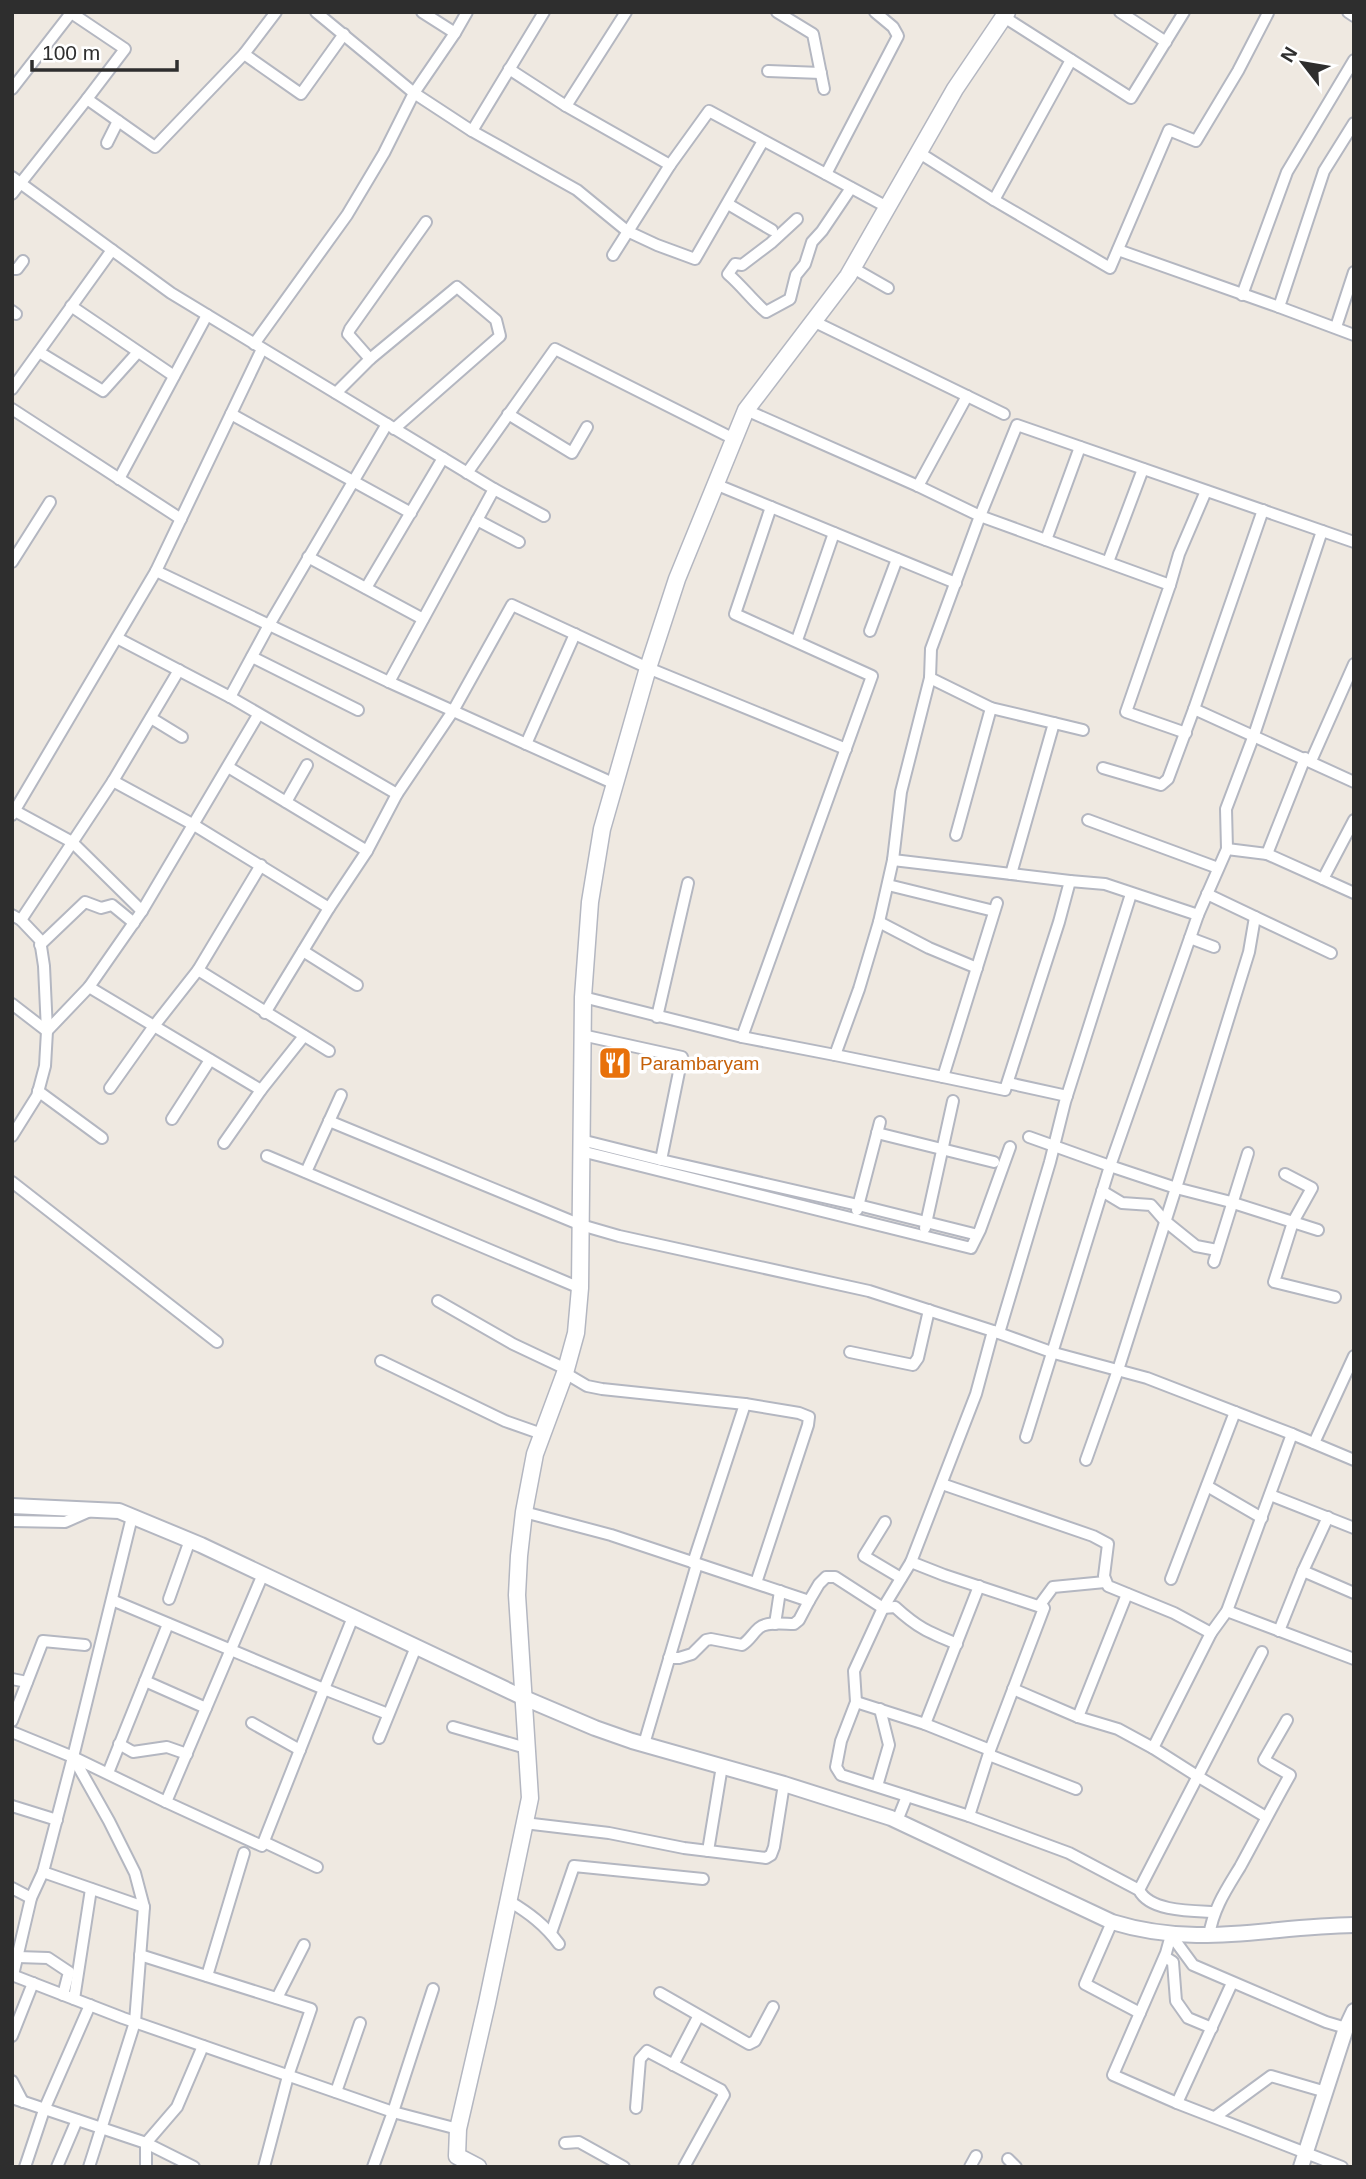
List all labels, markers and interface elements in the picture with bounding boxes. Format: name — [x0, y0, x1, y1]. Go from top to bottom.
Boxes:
scale bar — [32, 28, 177, 72]
north arrow — [1268, 28, 1338, 98]
text: 100 m — [42, 41, 100, 64]
text: N — [1276, 43, 1301, 66]
restaurant icon: Parambaryam — [596, 1044, 634, 1082]
place label: Parambaryam — [640, 1053, 759, 1074]

